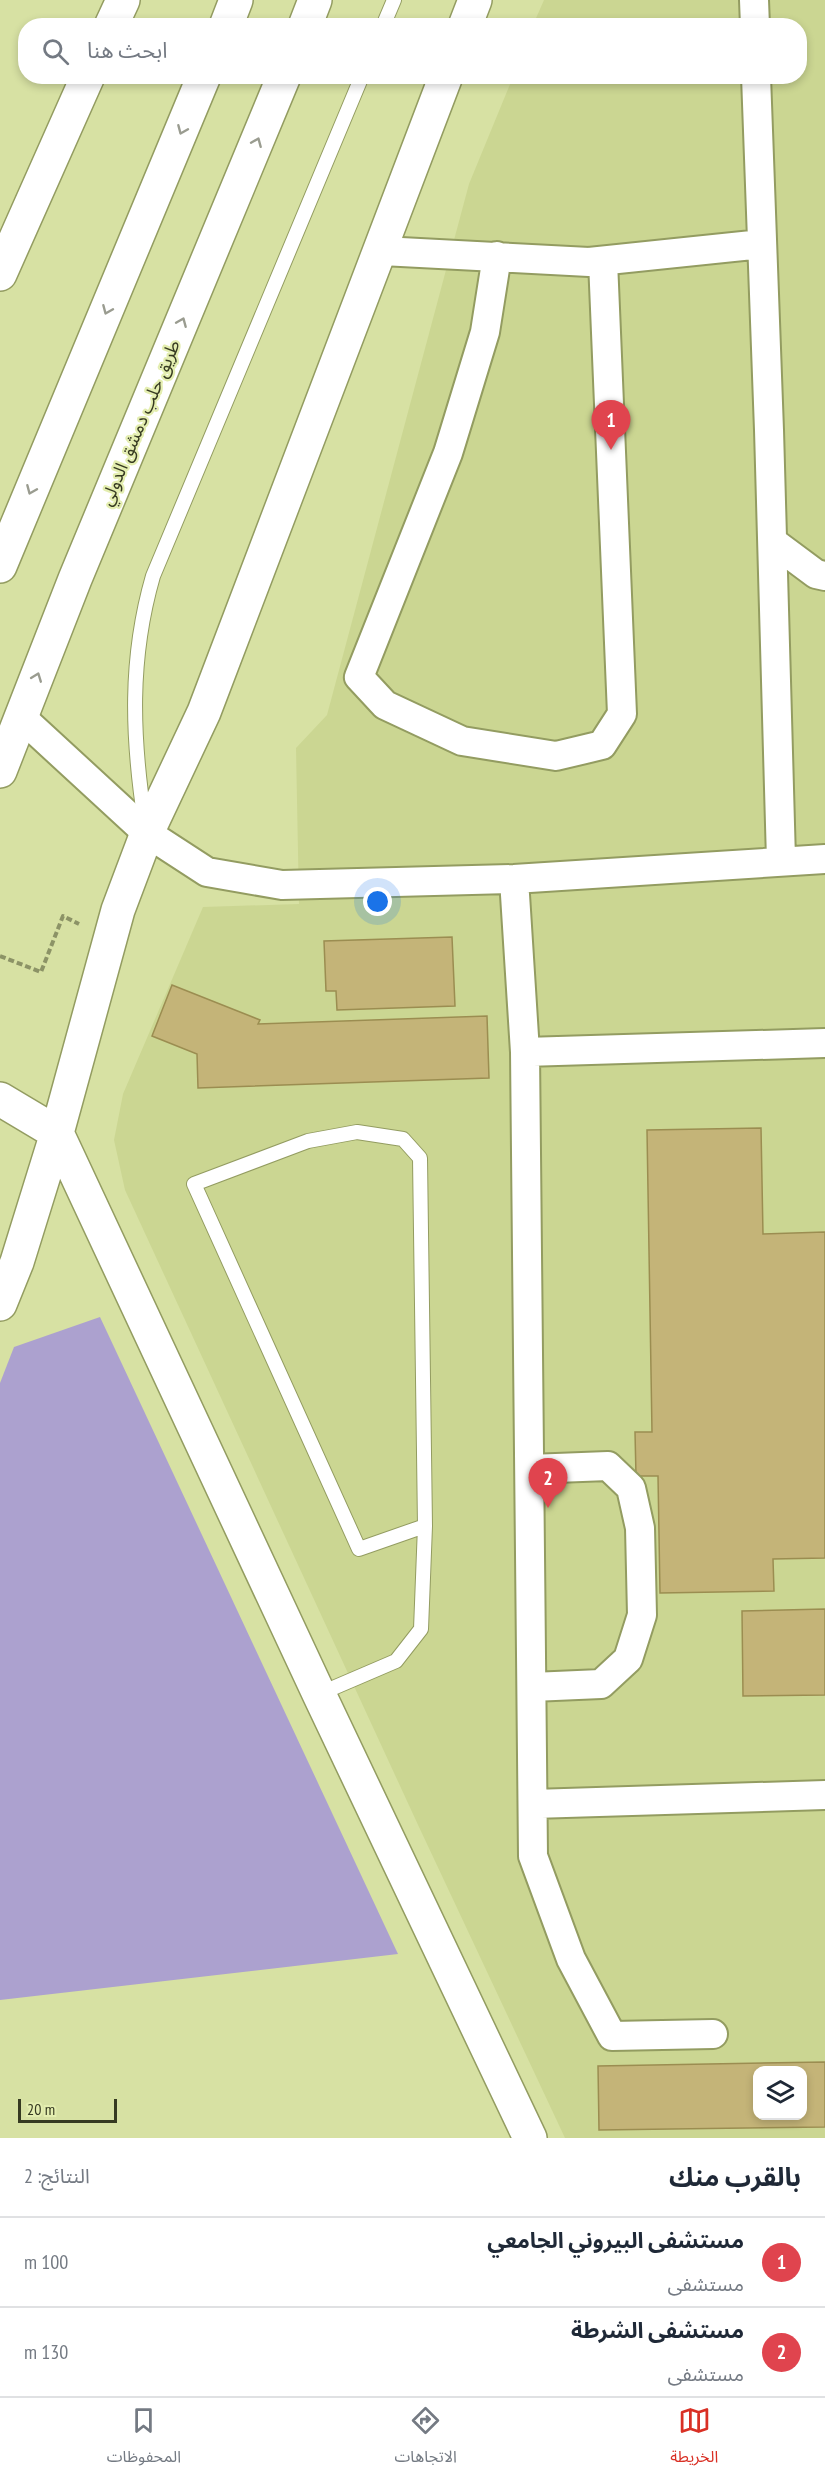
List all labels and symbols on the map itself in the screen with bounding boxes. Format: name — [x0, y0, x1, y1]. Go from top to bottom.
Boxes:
one-way arrow — [177, 124, 189, 135]
one-way arrow — [250, 137, 262, 148]
one-way arrow — [102, 304, 114, 315]
one-way arrow — [175, 317, 187, 328]
street label: طريق حلب دمشق الدولي — [94, 336, 187, 510]
pin: 1 — [592, 400, 630, 450]
one-way arrow — [27, 484, 39, 495]
one-way arrow — [29, 673, 42, 683]
your location — [363, 887, 392, 916]
pin: 2 — [528, 1458, 568, 1508]
scale bar — [18, 2096, 117, 2124]

